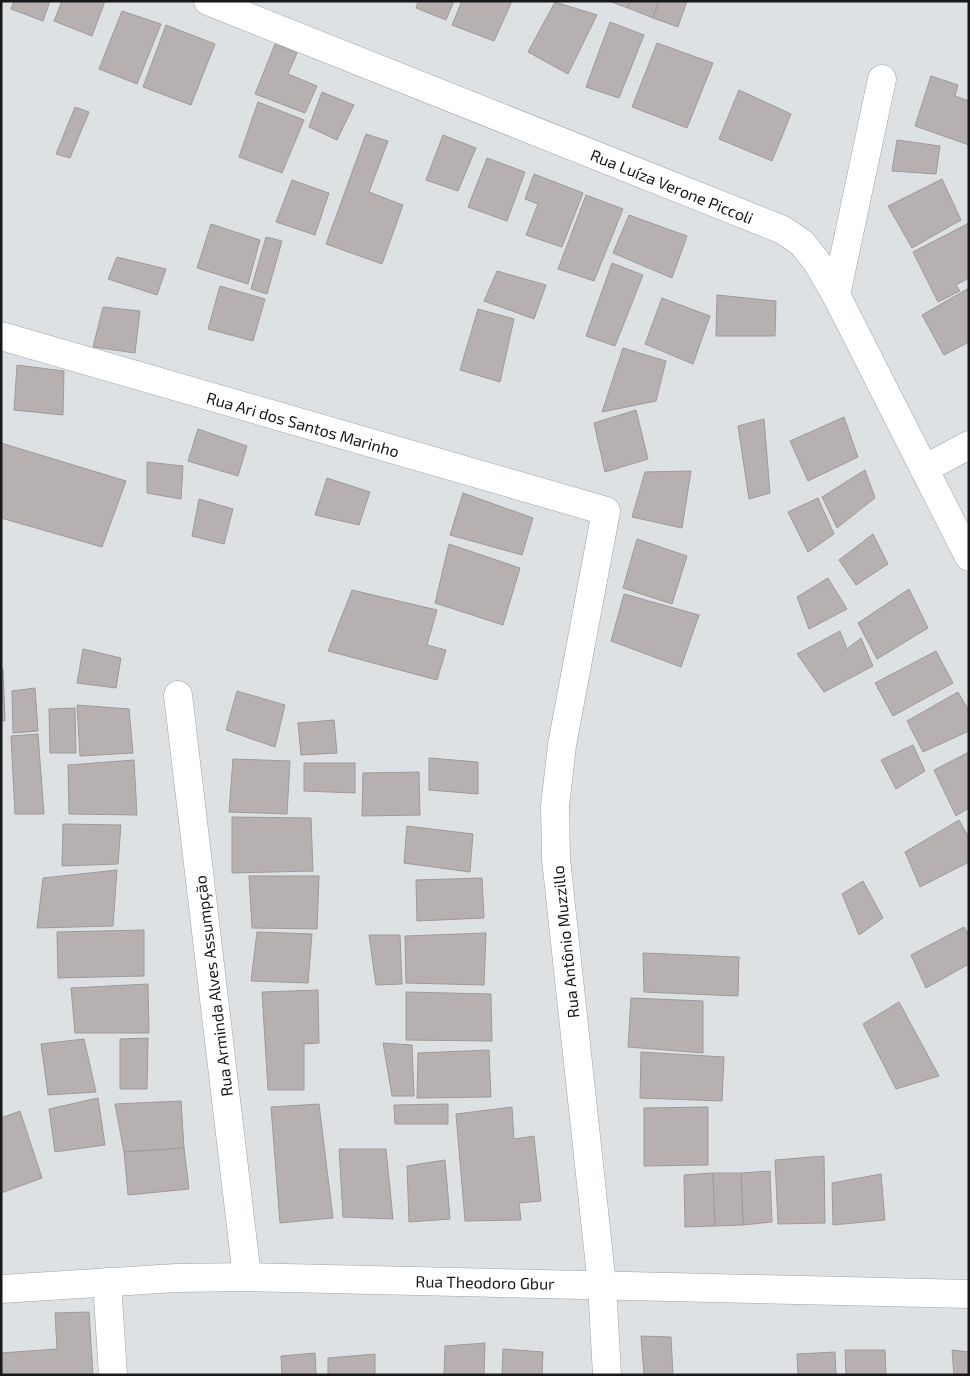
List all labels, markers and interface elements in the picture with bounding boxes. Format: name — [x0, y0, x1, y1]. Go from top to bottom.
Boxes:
street label: Rua Luíza Verone Piccoli — [588, 145, 756, 227]
street label: Rua Ari dos Santos Marinho — [204, 387, 402, 461]
street label: Rua Antônio Muzzillo — [548, 865, 582, 1019]
street label: Rua Arminda Alves Assumpção — [190, 874, 237, 1098]
street label: Rua Theodoro Gbur — [415, 1271, 555, 1293]

